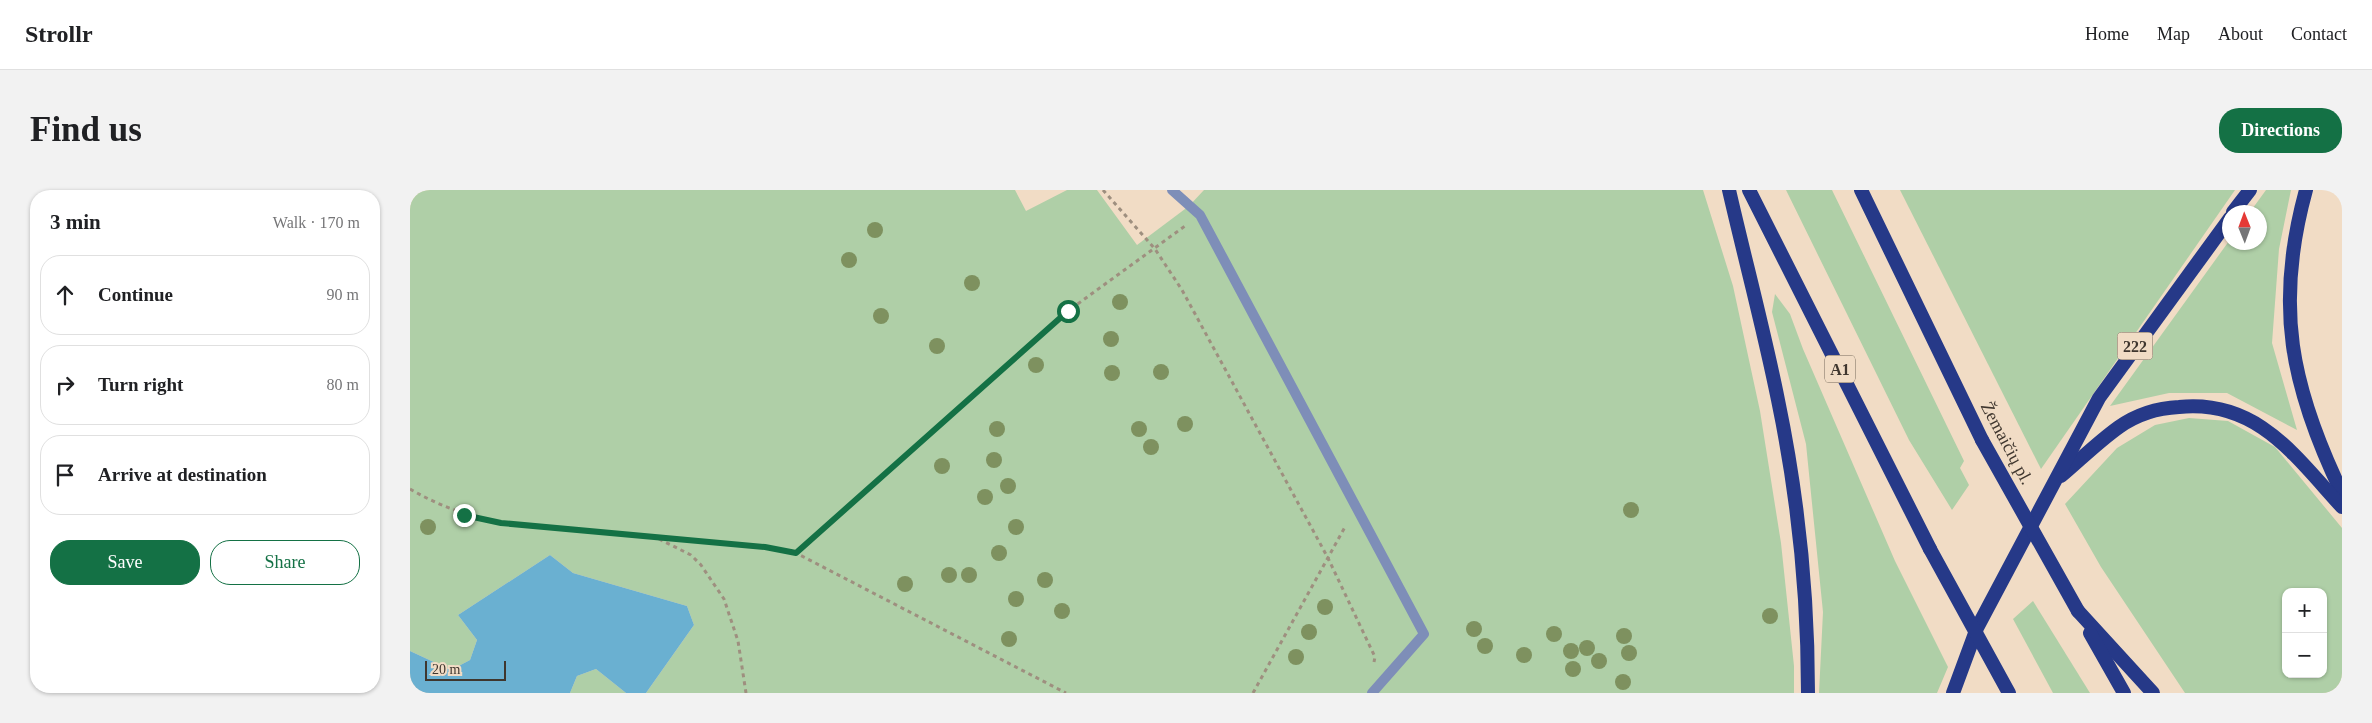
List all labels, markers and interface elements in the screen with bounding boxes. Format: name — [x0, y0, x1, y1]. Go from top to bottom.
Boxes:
text: Strollr — [25, 21, 93, 47]
text: Home — [2085, 24, 2129, 44]
text: Map — [2157, 24, 2190, 44]
text: About — [2218, 24, 2263, 44]
text: Contact — [2291, 24, 2347, 44]
button: Directions — [2219, 108, 2342, 153]
text: Find us — [30, 110, 142, 149]
north arrow — [2222, 205, 2267, 250]
text: 3 min — [50, 210, 101, 234]
text: Walk · 170 m — [273, 214, 360, 231]
icon: ahead — [51, 281, 79, 309]
text: Continue — [98, 284, 173, 305]
text: 90 m — [327, 286, 359, 303]
route start — [1057, 300, 1080, 323]
road number: 222 — [2118, 332, 2152, 360]
road number: A1 — [1825, 355, 1855, 382]
icon: right — [51, 371, 79, 399]
text: Turn right — [98, 374, 183, 395]
text: 80 m — [327, 376, 359, 393]
street label: Žemaičių pl. — [1977, 398, 2038, 488]
icon: arrive — [51, 461, 79, 489]
text: Arrive at destination — [98, 464, 267, 485]
route end — [453, 504, 476, 527]
button: Save — [50, 540, 200, 585]
button: Share — [210, 540, 360, 585]
map controls — [2282, 588, 2327, 678]
button: + — [2282, 588, 2327, 633]
button: − — [2282, 633, 2327, 678]
scale bar — [425, 658, 506, 681]
text: 20 m — [432, 662, 460, 677]

